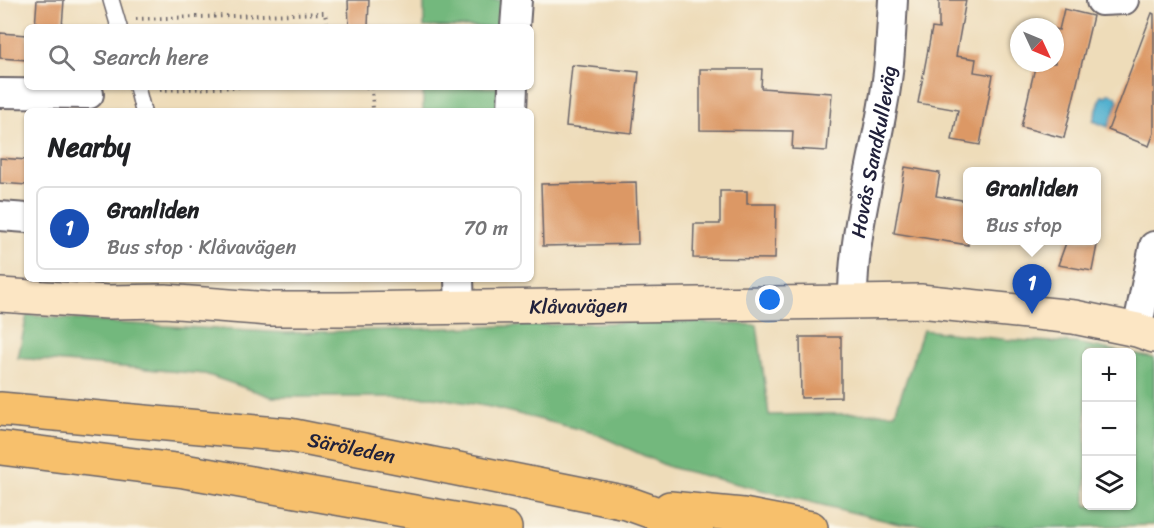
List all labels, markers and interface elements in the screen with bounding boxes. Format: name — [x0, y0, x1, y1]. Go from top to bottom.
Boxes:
north arrow — [1010, 18, 1064, 72]
search box — [24, 24, 534, 90]
text: Search here — [93, 38, 209, 77]
icon: search — [45, 41, 78, 74]
street label: Hovås Sandkulleväg — [841, 64, 907, 240]
text: Nearby — [48, 124, 130, 170]
popup — [963, 167, 1101, 245]
text: Granliden — [986, 169, 1078, 208]
text: Granliden — [107, 191, 199, 230]
text: Bus stop — [986, 208, 1062, 243]
text: 1 — [65, 211, 74, 246]
text: 70 m — [463, 211, 508, 246]
text: Bus stop · Klåvavägen — [107, 230, 296, 265]
pin: 1 — [1012, 264, 1052, 314]
your location — [755, 285, 784, 314]
street label: Klåvavägen — [529, 288, 628, 324]
map controls — [1082, 348, 1136, 510]
button: + — [1082, 348, 1136, 402]
button: − — [1082, 402, 1136, 456]
street label: Säröleden — [305, 422, 399, 474]
button: layers — [1082, 456, 1136, 510]

